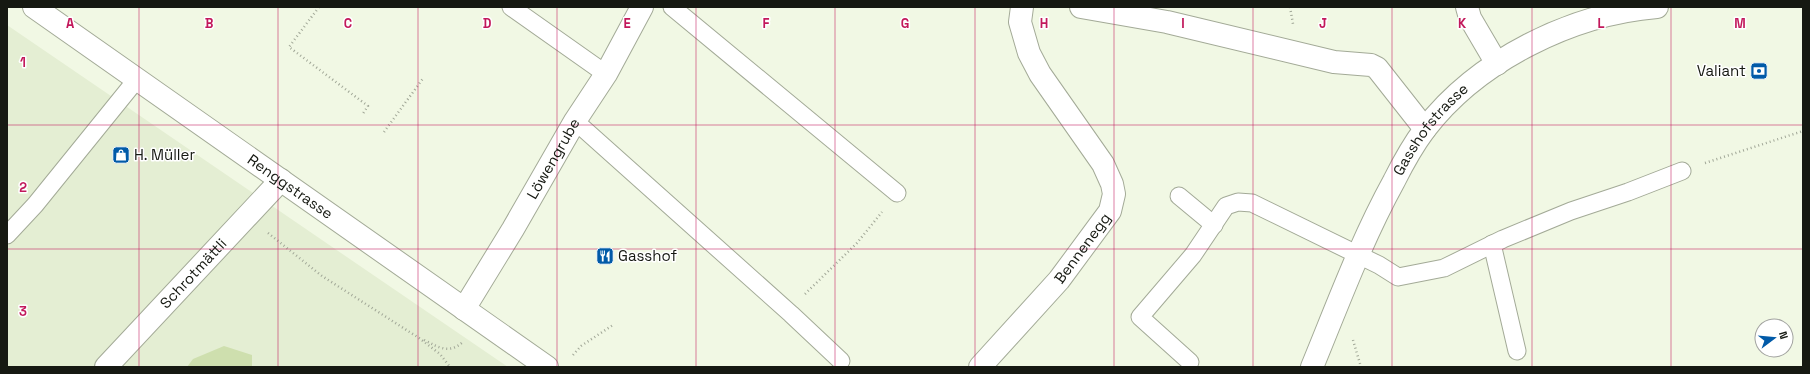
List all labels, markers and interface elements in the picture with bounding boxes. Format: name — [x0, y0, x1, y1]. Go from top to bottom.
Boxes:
text: A — [66, 15, 75, 32]
text: B — [205, 15, 214, 32]
text: C — [344, 15, 352, 32]
text: D — [483, 15, 492, 32]
text: E — [623, 15, 631, 32]
text: F — [763, 15, 770, 32]
text: G — [901, 15, 909, 32]
text: H — [1040, 15, 1048, 32]
text: I — [1181, 15, 1185, 32]
text: J — [1319, 15, 1327, 32]
text: K — [1458, 15, 1467, 32]
text: L — [1597, 15, 1605, 32]
text: M — [1734, 15, 1746, 32]
text: 1 — [20, 54, 26, 71]
place label: Valiant — [1697, 61, 1746, 80]
bank icon: Valiant — [1749, 61, 1769, 81]
street label: Gasshofstrasse — [1388, 79, 1472, 179]
street label: Löwengrube — [522, 114, 584, 202]
shop icon: H. Müller — [111, 145, 131, 165]
place label: H. Müller — [134, 145, 195, 164]
street label: Renggstrasse — [244, 150, 337, 223]
text: 2 — [19, 179, 27, 196]
street label: Bennenegg — [1050, 209, 1115, 287]
street label: Schrotmättli — [156, 234, 231, 312]
restaurant icon: Gasshof — [595, 246, 615, 266]
place label: Gasshof — [618, 246, 677, 265]
text: 3 — [19, 303, 27, 320]
north arrow — [1754, 318, 1794, 358]
text: N — [1776, 330, 1791, 341]

